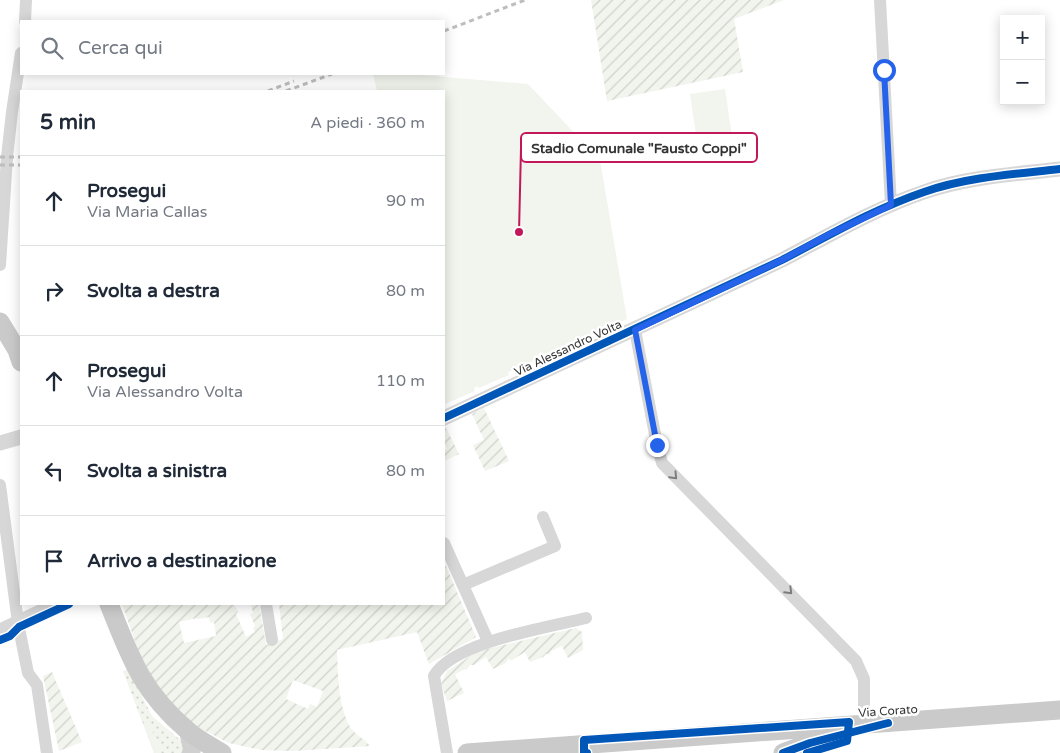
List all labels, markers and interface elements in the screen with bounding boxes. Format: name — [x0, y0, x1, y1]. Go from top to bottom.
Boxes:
map controls — [1000, 15, 1045, 105]
button: + — [1000, 15, 1045, 60]
search box — [20, 20, 445, 75]
icon: search — [38, 34, 66, 62]
text: Cerca qui — [78, 37, 163, 59]
route start — [873, 59, 896, 82]
button: − — [1000, 60, 1045, 105]
text: 5 min — [40, 110, 96, 135]
text: A piedi · 360 m — [310, 113, 425, 133]
callout: Stadio Comunale "Fausto Coppi" — [521, 133, 757, 162]
text: Stadio Comunale "Fausto Coppi" — [531, 140, 747, 157]
text: Prosegui — [87, 180, 166, 202]
icon: ahead — [40, 187, 68, 215]
text: 90 m — [386, 191, 425, 211]
text: Via Maria Callas — [87, 202, 208, 222]
icon: right — [40, 277, 68, 305]
text: Svolta a destra — [87, 280, 220, 302]
text: 80 m — [386, 281, 425, 301]
street label: Via Alessandro Volta — [512, 317, 624, 379]
text: Prosegui — [87, 360, 166, 382]
icon: ahead — [40, 367, 68, 395]
text: 110 m — [376, 371, 425, 391]
text: Via Alessandro Volta — [87, 382, 243, 402]
route end — [646, 434, 669, 457]
icon: left — [40, 457, 68, 485]
text: Svolta a sinistra — [87, 460, 227, 482]
text: 80 m — [386, 461, 425, 481]
one-way arrow — [668, 470, 677, 479]
icon: arrive — [40, 547, 68, 575]
text: Arrivo a destinazione — [87, 550, 277, 572]
one-way arrow — [783, 585, 792, 594]
street label: Via Corato — [858, 702, 918, 720]

